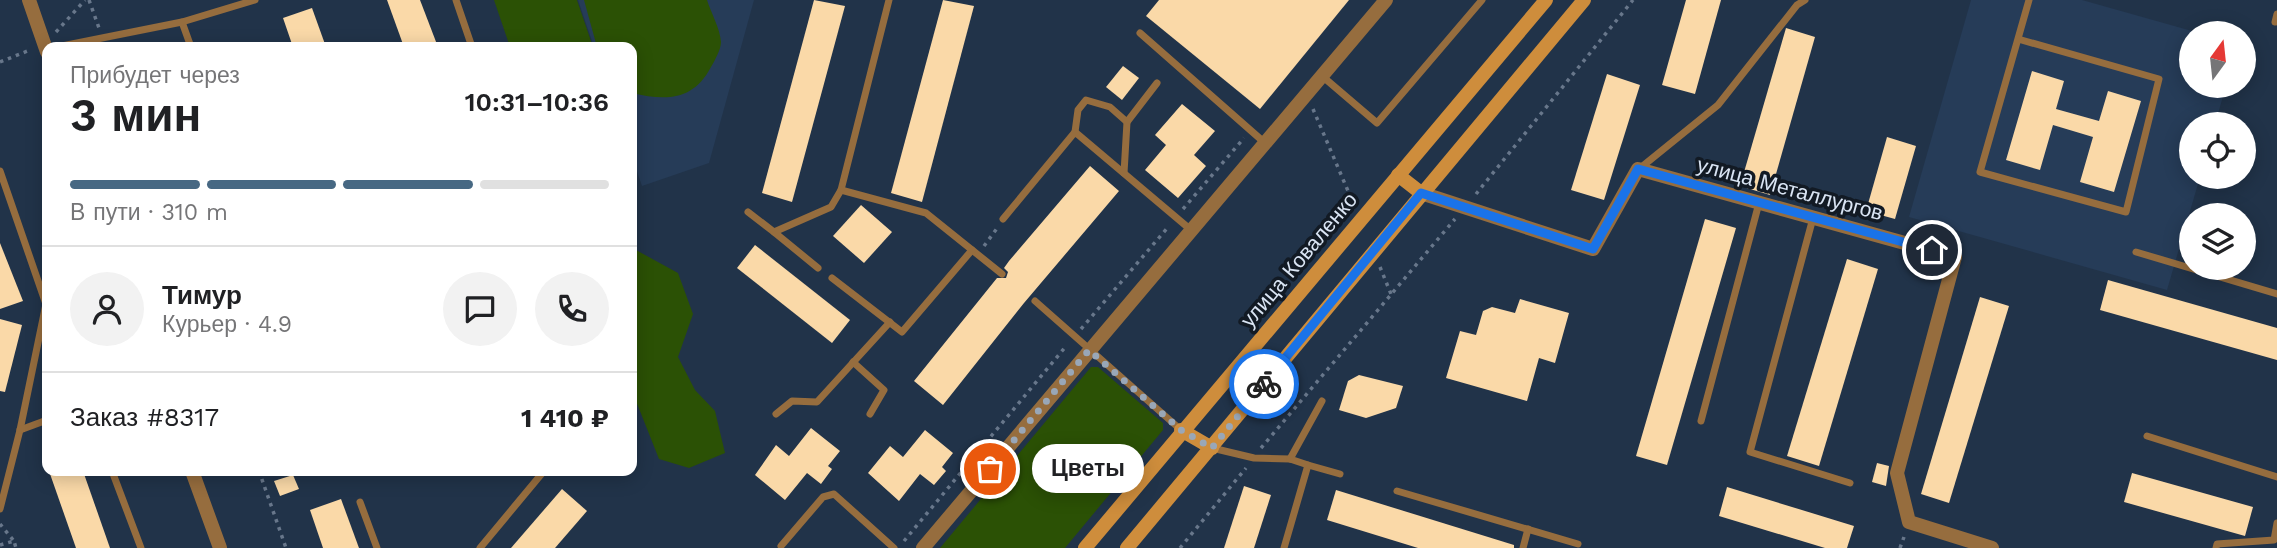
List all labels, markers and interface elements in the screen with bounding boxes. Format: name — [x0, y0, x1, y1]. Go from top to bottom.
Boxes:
north arrow — [2179, 21, 2256, 98]
map controls — [2179, 21, 2256, 280]
text: Прибудет через — [70, 62, 240, 89]
text: 10:31–10:36 — [465, 87, 609, 117]
text: 3 мин — [70, 88, 201, 142]
button: locate — [2179, 112, 2256, 189]
street label: улица Металлургов — [1695, 152, 1886, 225]
street label: улица Коваленко — [1235, 187, 1362, 332]
text: В пути · 310 m — [70, 199, 228, 226]
button: layers — [2179, 203, 2256, 280]
pin — [1902, 220, 1962, 280]
icon: home — [1913, 231, 1951, 269]
button: person — [70, 272, 144, 346]
button: chat — [443, 272, 517, 346]
button: phone — [535, 272, 609, 346]
text: Тимур — [162, 280, 242, 310]
text: Курьер · 4.9 — [162, 311, 292, 338]
courier — [1229, 349, 1299, 419]
icon: bike — [1245, 365, 1283, 403]
text: Заказ #8317 — [70, 402, 219, 432]
text: 1 410 ₽ — [521, 403, 609, 433]
pin — [960, 439, 1020, 499]
callout: Цветы — [1032, 444, 1144, 494]
icon: bag — [971, 450, 1009, 488]
text: Цветы — [1051, 455, 1125, 482]

